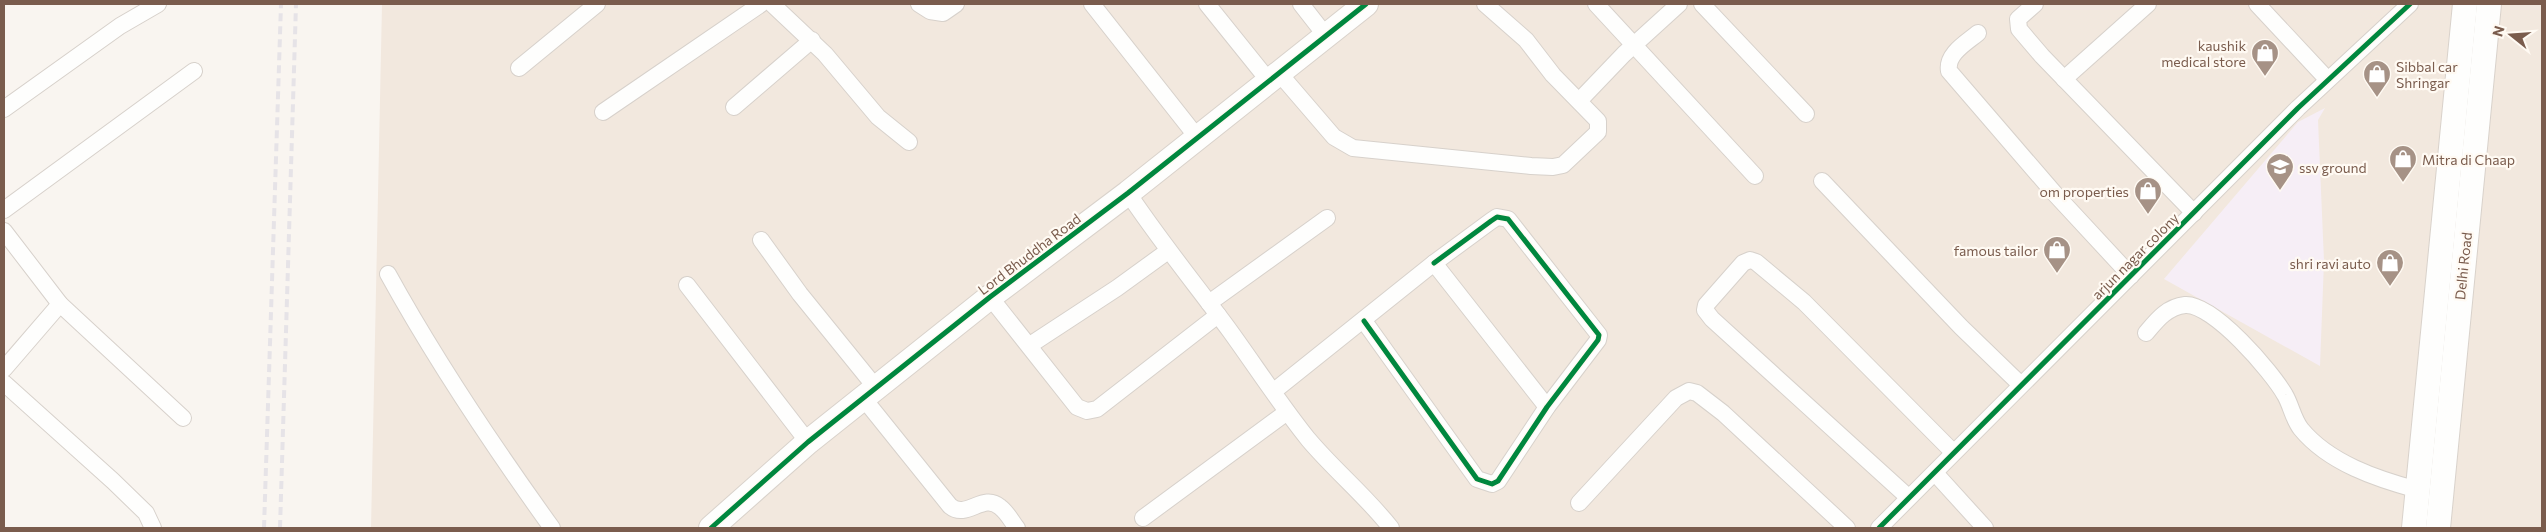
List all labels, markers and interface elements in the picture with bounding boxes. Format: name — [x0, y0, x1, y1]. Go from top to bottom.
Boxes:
north arrow — [2486, 10, 2536, 60]
text: N — [2488, 24, 2508, 39]
place label: kaushik medical store — [2161, 37, 2246, 70]
shop icon: kaushik medical store — [2250, 38, 2280, 77]
place label: Sibbal car Shringar — [2396, 58, 2458, 91]
shop icon: Sibbal car Shringar — [2362, 59, 2392, 98]
shop icon: Mitra di Chaap — [2388, 144, 2418, 183]
place label: Mitra di Chaap — [2422, 151, 2515, 168]
school or university icon: ssv ground — [2265, 152, 2295, 191]
place label: ssv ground — [2299, 159, 2367, 176]
shop icon: om properties — [2133, 176, 2163, 215]
place label: om properties — [2039, 183, 2129, 200]
street label: arjun nagar colony — [2088, 209, 2182, 303]
street label: Lord Bhuddha Road — [974, 210, 1084, 298]
street label: Delhi Road — [2451, 231, 2475, 301]
shop icon: famous tailor — [2042, 235, 2072, 274]
place label: famous tailor — [1954, 242, 2038, 259]
shop icon: shri ravi auto — [2375, 248, 2405, 287]
place label: shri ravi auto — [2290, 255, 2371, 272]

